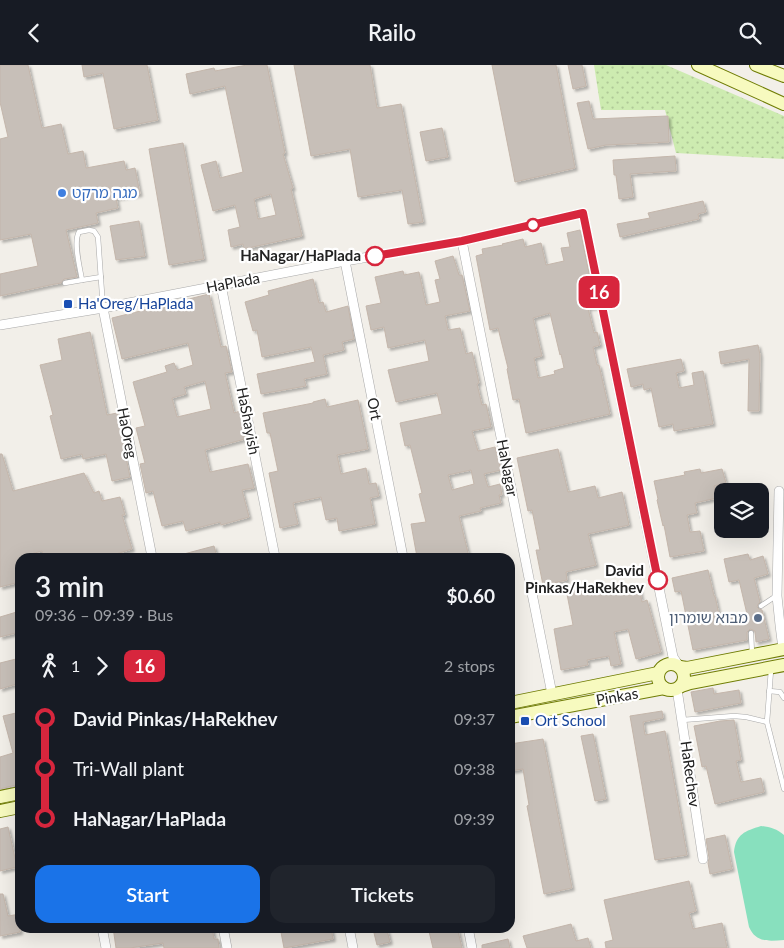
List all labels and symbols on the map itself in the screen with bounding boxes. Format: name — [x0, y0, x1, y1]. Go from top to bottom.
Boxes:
place label: מגה מרקט — [72, 183, 138, 201]
marker: מגה מרקט — [56, 187, 68, 199]
unlabelled marker — [526, 218, 540, 232]
place label: HaNagar/HaPlada — [240, 246, 361, 264]
marker: HaNagar/HaPlada — [365, 246, 385, 266]
street label: HaPlada — [204, 268, 261, 296]
line badge: 16 — [576, 276, 622, 308]
place label: Ha'Oreg/HaPlada — [78, 294, 193, 312]
marker: Ha'Oreg/HaPlada — [62, 298, 74, 310]
street label: HaShayish — [234, 386, 264, 456]
street label: Ort — [364, 396, 386, 422]
street label: HaOreg — [114, 406, 142, 460]
street label: HaNagar — [494, 438, 522, 498]
place label: David Pinkas/HaRekhev — [525, 561, 644, 596]
marker: David Pinkas/HaRekhev — [648, 570, 668, 590]
place label: מבוא שומרון — [669, 608, 748, 626]
marker: מבוא שומרון — [752, 612, 764, 624]
street label: Pinkas — [594, 683, 639, 709]
place label: Ort School — [535, 711, 606, 729]
marker: Ort School — [519, 715, 531, 727]
street label: HaRechev — [677, 740, 705, 808]

